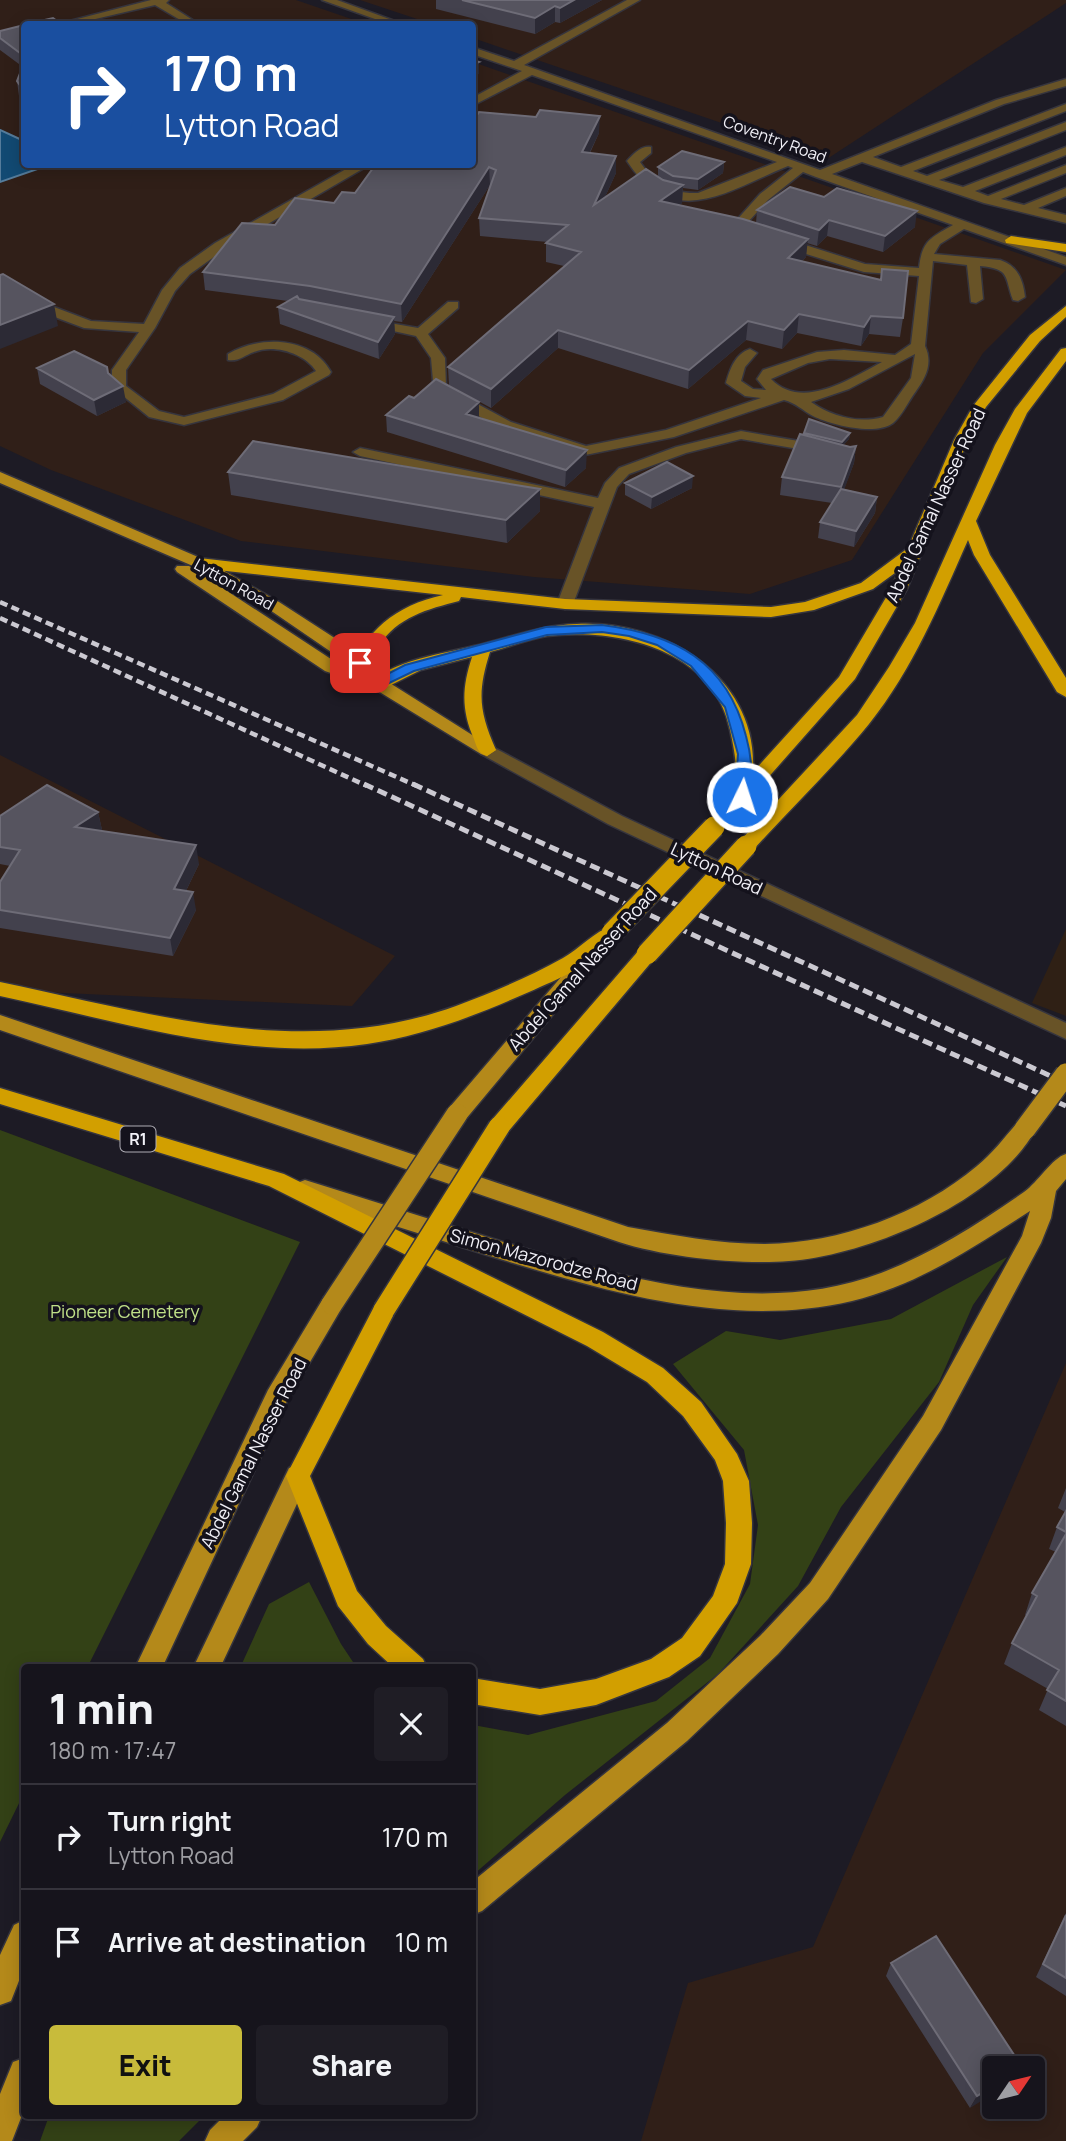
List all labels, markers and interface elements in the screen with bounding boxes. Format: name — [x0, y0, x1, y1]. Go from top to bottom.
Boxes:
text: 170 m — [164, 39, 298, 106]
icon: right — [49, 49, 140, 140]
text: Lytton Road — [164, 103, 340, 147]
street label: Coventry Road — [720, 110, 830, 168]
street label: Abdel Gamal Nasser Road — [879, 404, 991, 606]
street label: Lytton Road — [190, 553, 278, 615]
pin — [330, 633, 390, 693]
icon: arrive — [341, 644, 379, 682]
position arrow — [705, 760, 779, 834]
street label: Lytton Road — [667, 836, 767, 900]
street label: Abdel Gamal Nasser Road — [502, 882, 662, 1056]
road number: R1 — [120, 1126, 156, 1152]
street label: Simon Mazorodze Road — [448, 1222, 640, 1296]
park label: Pioneer Cemetery — [50, 1299, 200, 1323]
street label: Abdel Gamal Nasser Road — [194, 1353, 312, 1553]
text: 1 min — [49, 1679, 154, 1737]
button: close — [374, 1687, 448, 1761]
text: 180 m · 17:47 — [49, 1734, 176, 1766]
text: Turn right — [108, 1803, 232, 1839]
icon: right — [49, 1818, 87, 1856]
text: 170 m — [382, 1819, 448, 1855]
text: Lytton Road — [108, 1839, 234, 1871]
icon: arrive — [49, 1923, 87, 1961]
text: Arrive at destination — [108, 1924, 366, 1960]
text: 10 m — [395, 1924, 448, 1960]
button: Exit — [49, 2025, 242, 2105]
button: Share — [256, 2025, 448, 2105]
north arrow — [982, 2056, 1045, 2119]
map controls — [982, 2056, 1045, 2119]

